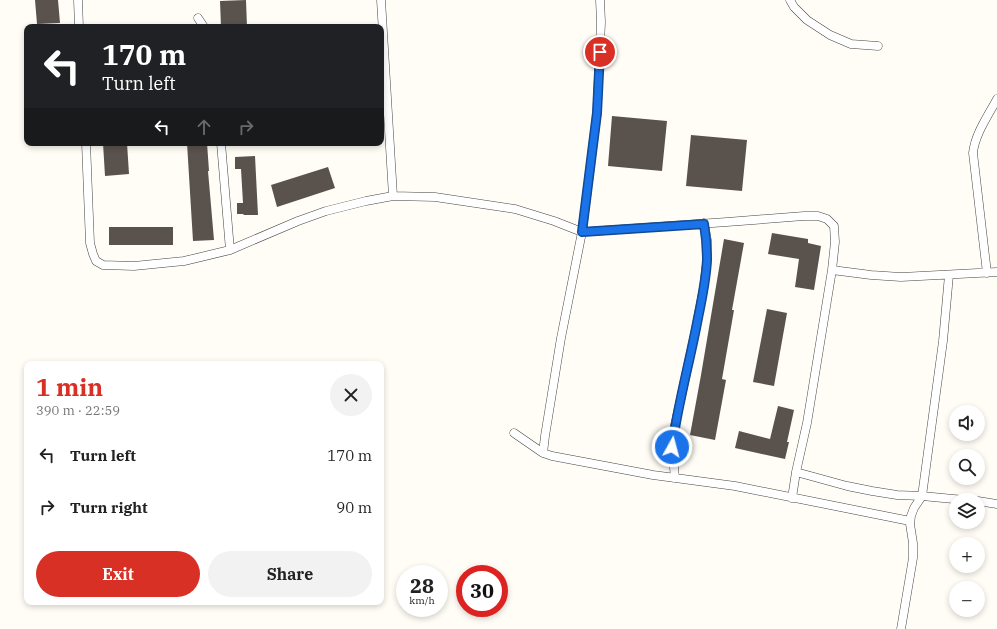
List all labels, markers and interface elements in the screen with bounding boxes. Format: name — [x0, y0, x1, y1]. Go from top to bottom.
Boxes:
pin — [583, 35, 617, 69]
text: 170 m — [102, 36, 186, 73]
icon: left — [36, 40, 88, 92]
icon: arrive — [589, 41, 611, 63]
text: Turn left — [102, 72, 176, 95]
icon: left — [151, 116, 173, 138]
icon: ahead — [193, 116, 215, 138]
icon: right — [235, 116, 257, 138]
text: 1 min — [36, 371, 103, 403]
button: close — [330, 374, 372, 416]
text: 390 m · 22:59 — [36, 402, 120, 419]
map controls — [949, 405, 985, 617]
button: sound — [949, 405, 985, 441]
position arrow — [651, 426, 693, 468]
icon: left — [36, 444, 58, 466]
text: Turn left — [70, 446, 136, 465]
text: 170 m — [327, 446, 372, 465]
button: search — [949, 449, 985, 485]
button: layers — [949, 493, 985, 529]
icon: right — [36, 496, 58, 518]
text: Turn right — [70, 498, 148, 517]
text: 90 m — [336, 498, 372, 517]
button: + — [949, 537, 985, 573]
button: Exit — [36, 551, 200, 597]
button: Share — [208, 551, 372, 597]
speed limit sign: 30 — [456, 565, 508, 617]
text: 28 — [410, 572, 434, 599]
button: − — [949, 581, 985, 617]
text: km/h — [409, 594, 435, 607]

